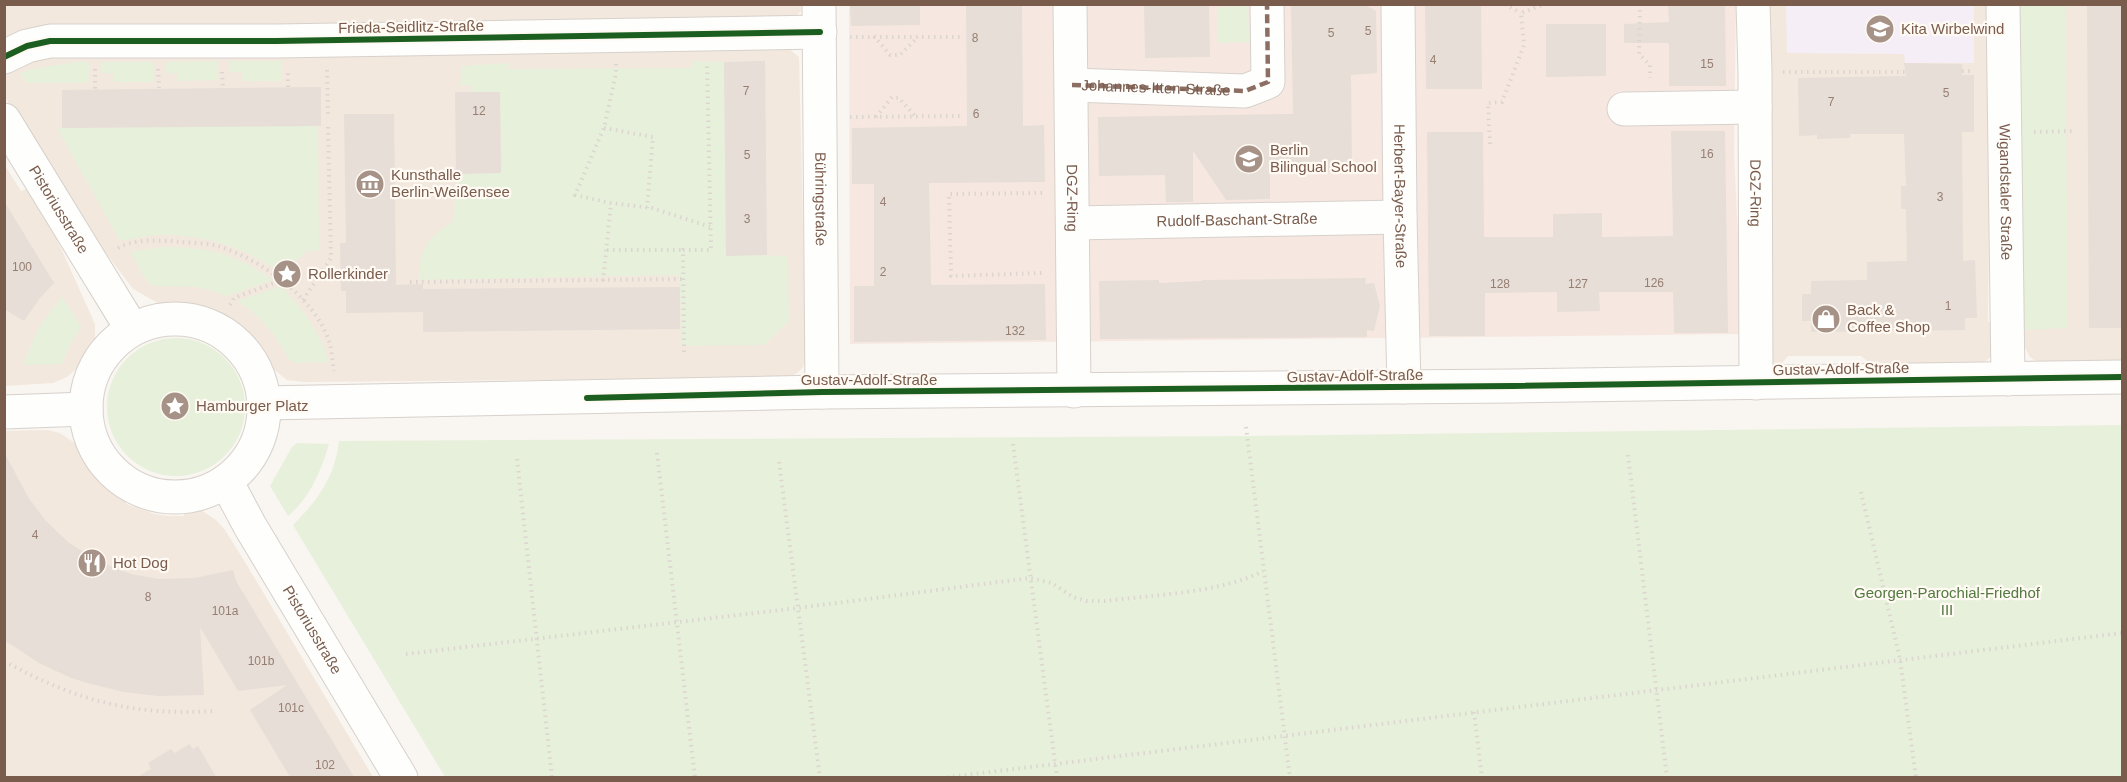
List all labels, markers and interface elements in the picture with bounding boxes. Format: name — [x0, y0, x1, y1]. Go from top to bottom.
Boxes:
school or university icon: Kita Wirbelwind — [1864, 13, 1896, 45]
street label: Frieda-Seidlitz-Straße — [338, 17, 484, 36]
place label: Kita Wirbelwind — [1901, 20, 2004, 37]
house number: 5 — [1365, 24, 1372, 38]
house number: 5 — [1328, 26, 1335, 40]
house number: 8 — [972, 31, 979, 45]
house number: 4 — [1430, 53, 1437, 67]
house number: 15 — [1700, 57, 1714, 71]
street label: Johannes-Itten-Straße — [1081, 76, 1231, 98]
house number: 7 — [743, 84, 750, 98]
house number: 5 — [1943, 86, 1950, 100]
house number: 7 — [1828, 95, 1835, 109]
house number: 12 — [472, 104, 486, 118]
house number: 6 — [973, 107, 980, 121]
street label: Wigandstaler Straße — [1997, 123, 2015, 260]
street label: Herbert-Bayer-Straße — [1391, 124, 1410, 268]
place label: Berlin Bilingual School — [1270, 141, 1377, 175]
school or university icon: Berlin Bilingual School — [1233, 143, 1265, 175]
house number: 16 — [1700, 147, 1714, 161]
house number: 5 — [744, 148, 751, 162]
street label: Bühringstraße — [812, 152, 830, 246]
street label: DGZ-Ring — [1747, 159, 1764, 227]
street label: Pistoriusstraße — [26, 162, 93, 256]
street label: DGZ-Ring — [1064, 164, 1081, 232]
place label: Kunsthalle Berlin-Weißensee — [391, 166, 510, 200]
museum icon: Kunsthalle Berlin-Weißensee — [354, 168, 386, 200]
house number: 3 — [1937, 190, 1944, 204]
house number: 4 — [880, 195, 887, 209]
street label: Rudolf-Baschant-Straße — [1156, 210, 1318, 229]
house number: 3 — [744, 212, 751, 226]
place icon: Rollerkinder — [271, 258, 303, 290]
house number: 100 — [12, 260, 32, 274]
place label: Rollerkinder — [308, 265, 388, 282]
house number: 2 — [880, 265, 887, 279]
house number: 126 — [1644, 276, 1664, 290]
house number: 128 — [1490, 277, 1510, 291]
house number: 127 — [1568, 277, 1588, 291]
house number: 1 — [1945, 299, 1952, 313]
place label: Back & Coffee Shop — [1847, 301, 1930, 335]
shop icon: Back & Coffee Shop — [1810, 303, 1842, 335]
house number: 132 — [1005, 324, 1025, 338]
street label: Gustav-Adolf-Straße — [1772, 359, 1909, 378]
street label: Gustav-Adolf-Straße — [1286, 366, 1423, 385]
street label: Gustav-Adolf-Straße — [801, 371, 937, 388]
place icon: Hamburger Platz — [159, 390, 191, 422]
place label: Hamburger Platz — [196, 397, 309, 414]
house number: 4 — [32, 528, 39, 542]
restaurant icon: Hot Dog — [76, 547, 108, 579]
place label: Hot Dog — [113, 554, 168, 571]
street label: Pistoriusstraße — [280, 582, 346, 677]
park label: Georgen-Parochial-Friedhof III — [1854, 584, 2041, 618]
house number: 8 — [145, 590, 152, 604]
house number: 101a — [212, 604, 239, 618]
house number: 101b — [248, 654, 275, 668]
house number: 101c — [278, 701, 304, 715]
house number: 102 — [315, 758, 335, 772]

